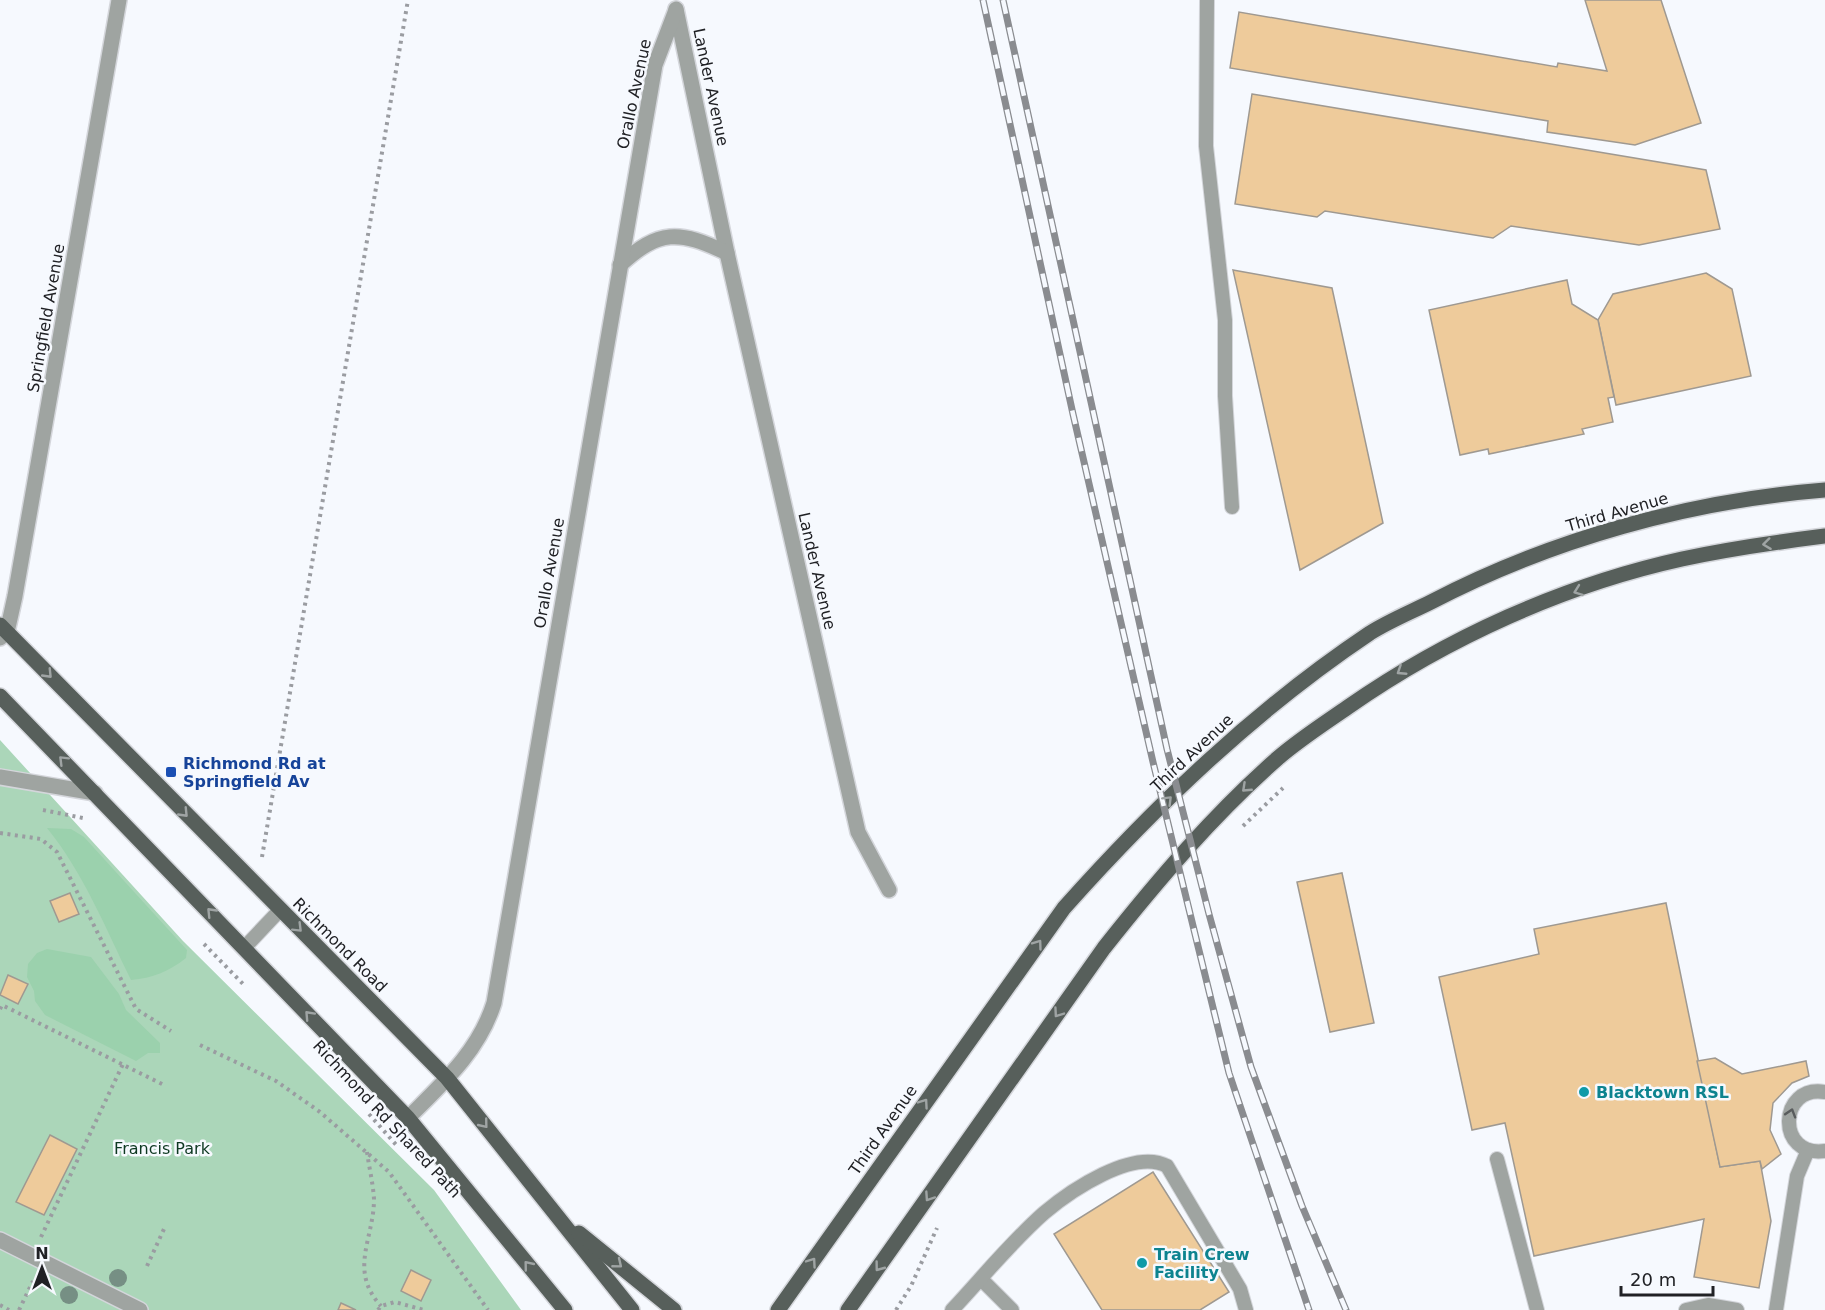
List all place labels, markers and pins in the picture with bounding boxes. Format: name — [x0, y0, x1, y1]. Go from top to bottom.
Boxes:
place label: Richmond Rd at Springfield Av — [183, 754, 326, 791]
marker: Richmond Rd at Springfield Av — [164, 765, 178, 779]
place label: Blacktown RSL — [1596, 1083, 1729, 1102]
marker: Blacktown RSL — [1577, 1085, 1591, 1099]
place label: Train Crew Facility — [1154, 1245, 1250, 1282]
marker: Train Crew Facility — [1135, 1256, 1149, 1270]

